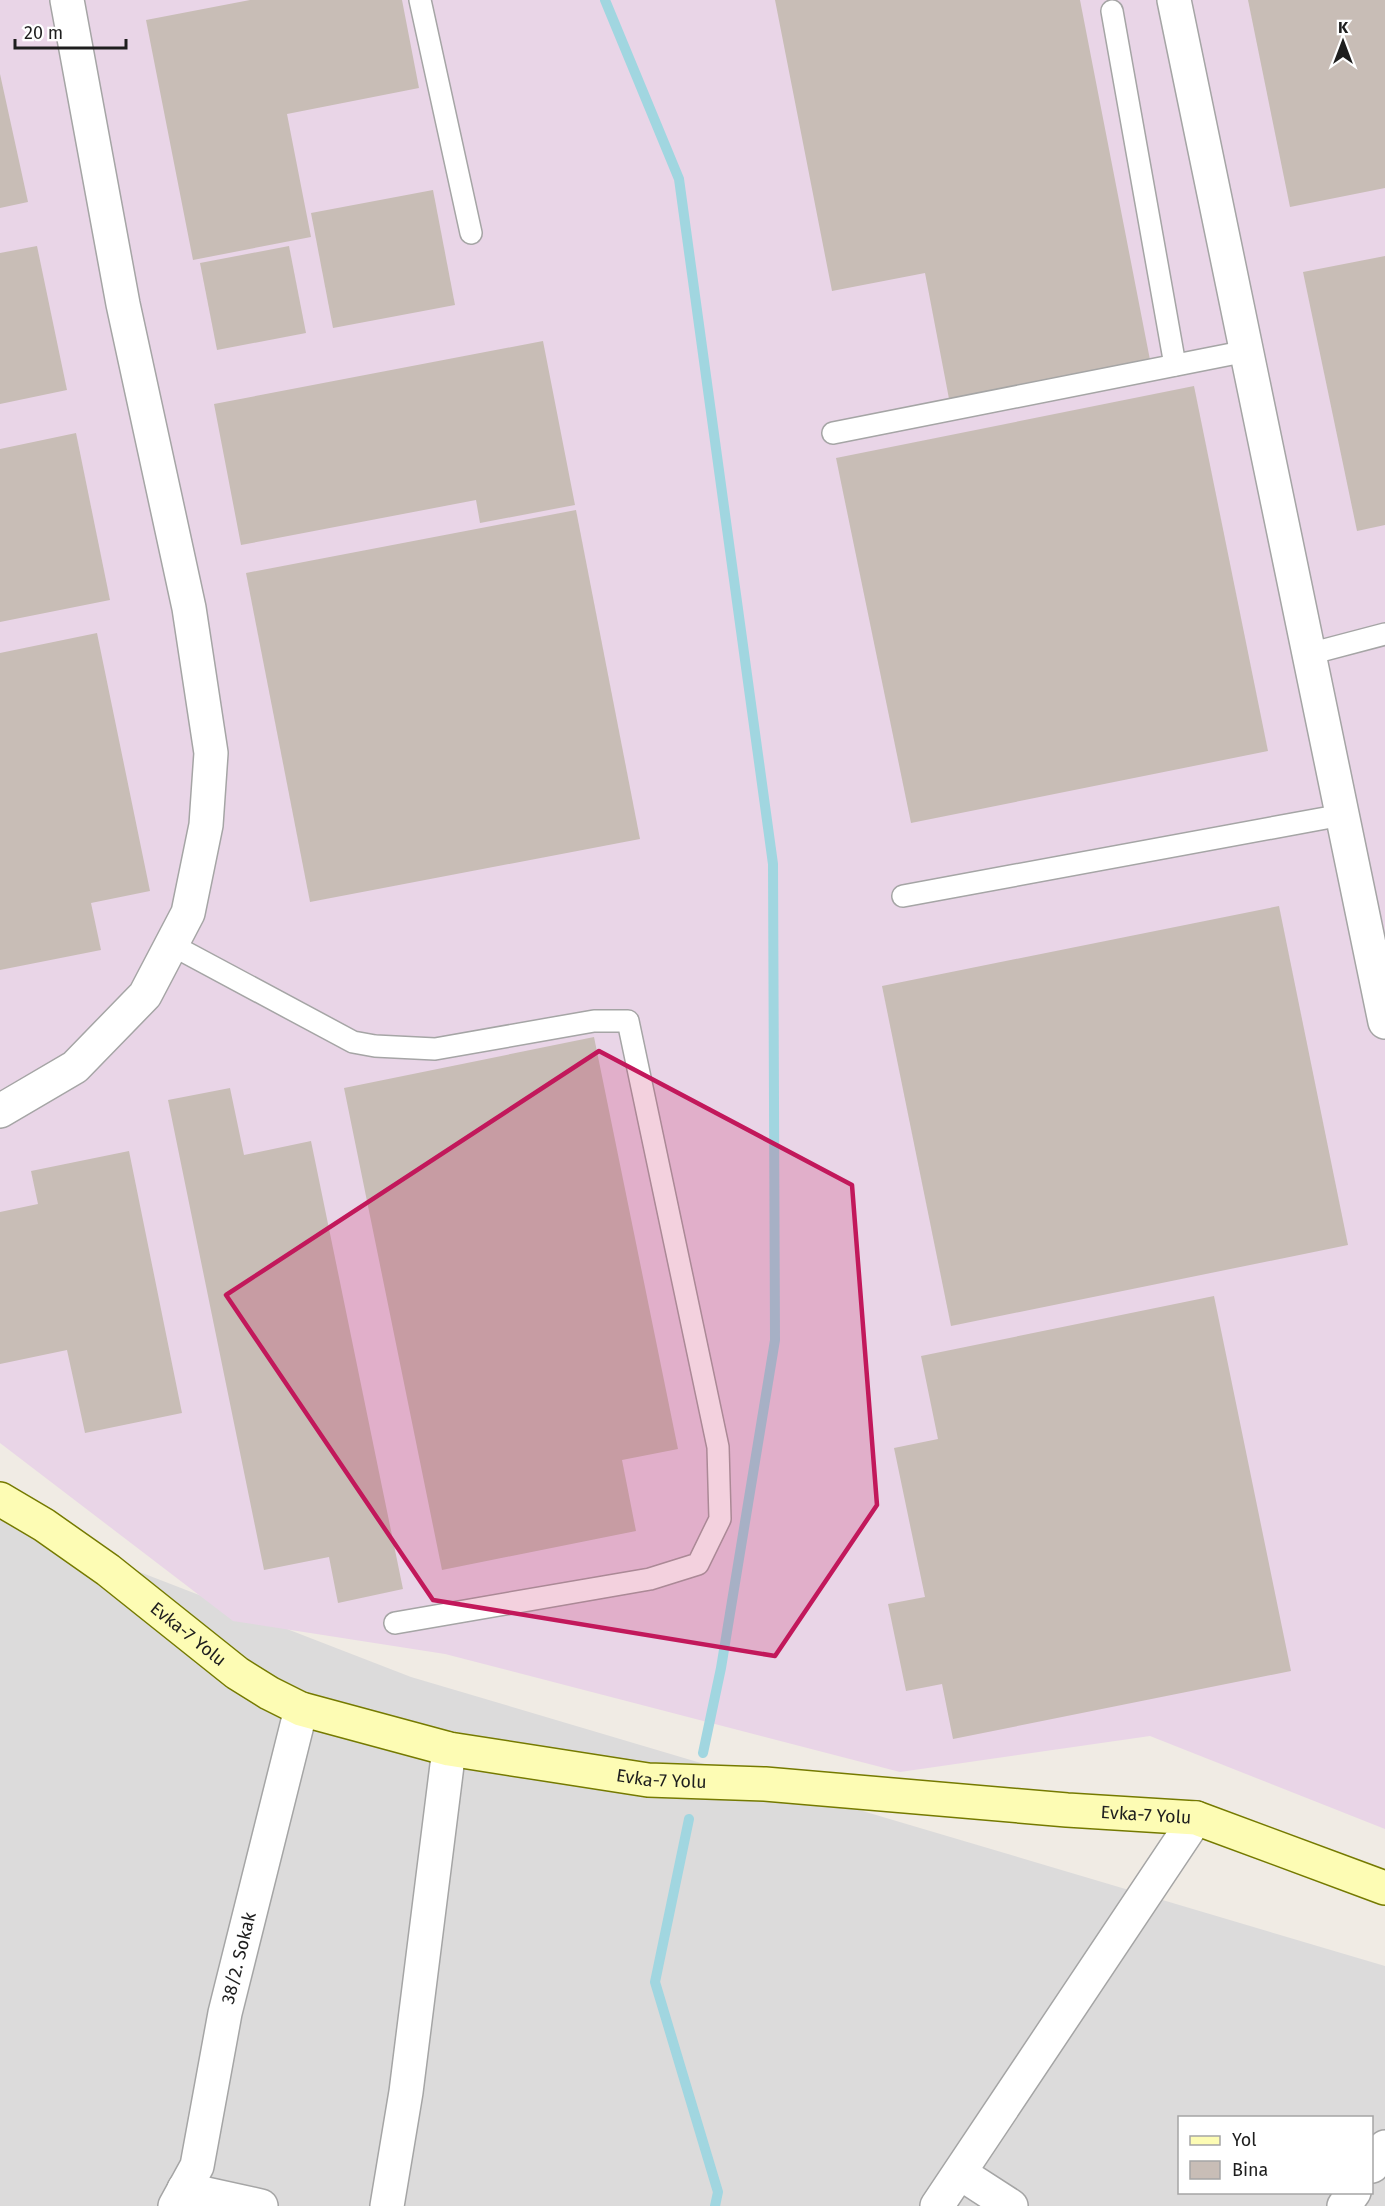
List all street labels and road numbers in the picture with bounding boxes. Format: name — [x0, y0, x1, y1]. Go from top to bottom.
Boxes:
street label: Evka-7 Yolu — [146, 1597, 231, 1671]
street label: Evka-7 Yolu — [615, 1764, 707, 1793]
street label: Evka-7 Yolu — [1100, 1801, 1192, 1829]
street label: 38/2. Sokak — [217, 1909, 261, 2006]

